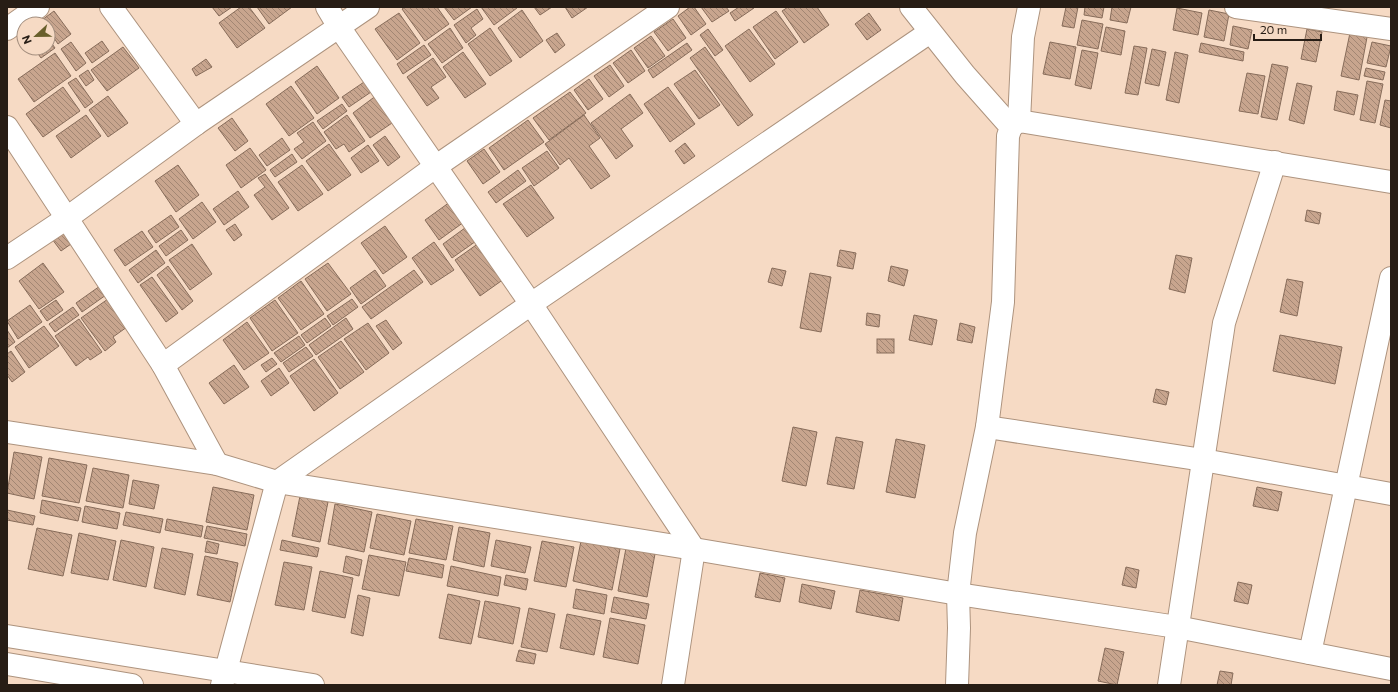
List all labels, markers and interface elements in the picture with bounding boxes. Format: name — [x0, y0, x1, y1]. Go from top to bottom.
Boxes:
north arrow — [16, 16, 56, 56]
scale bar — [1254, 16, 1321, 42]
text: 20 m — [1260, 22, 1287, 36]
text: N — [19, 34, 34, 46]

